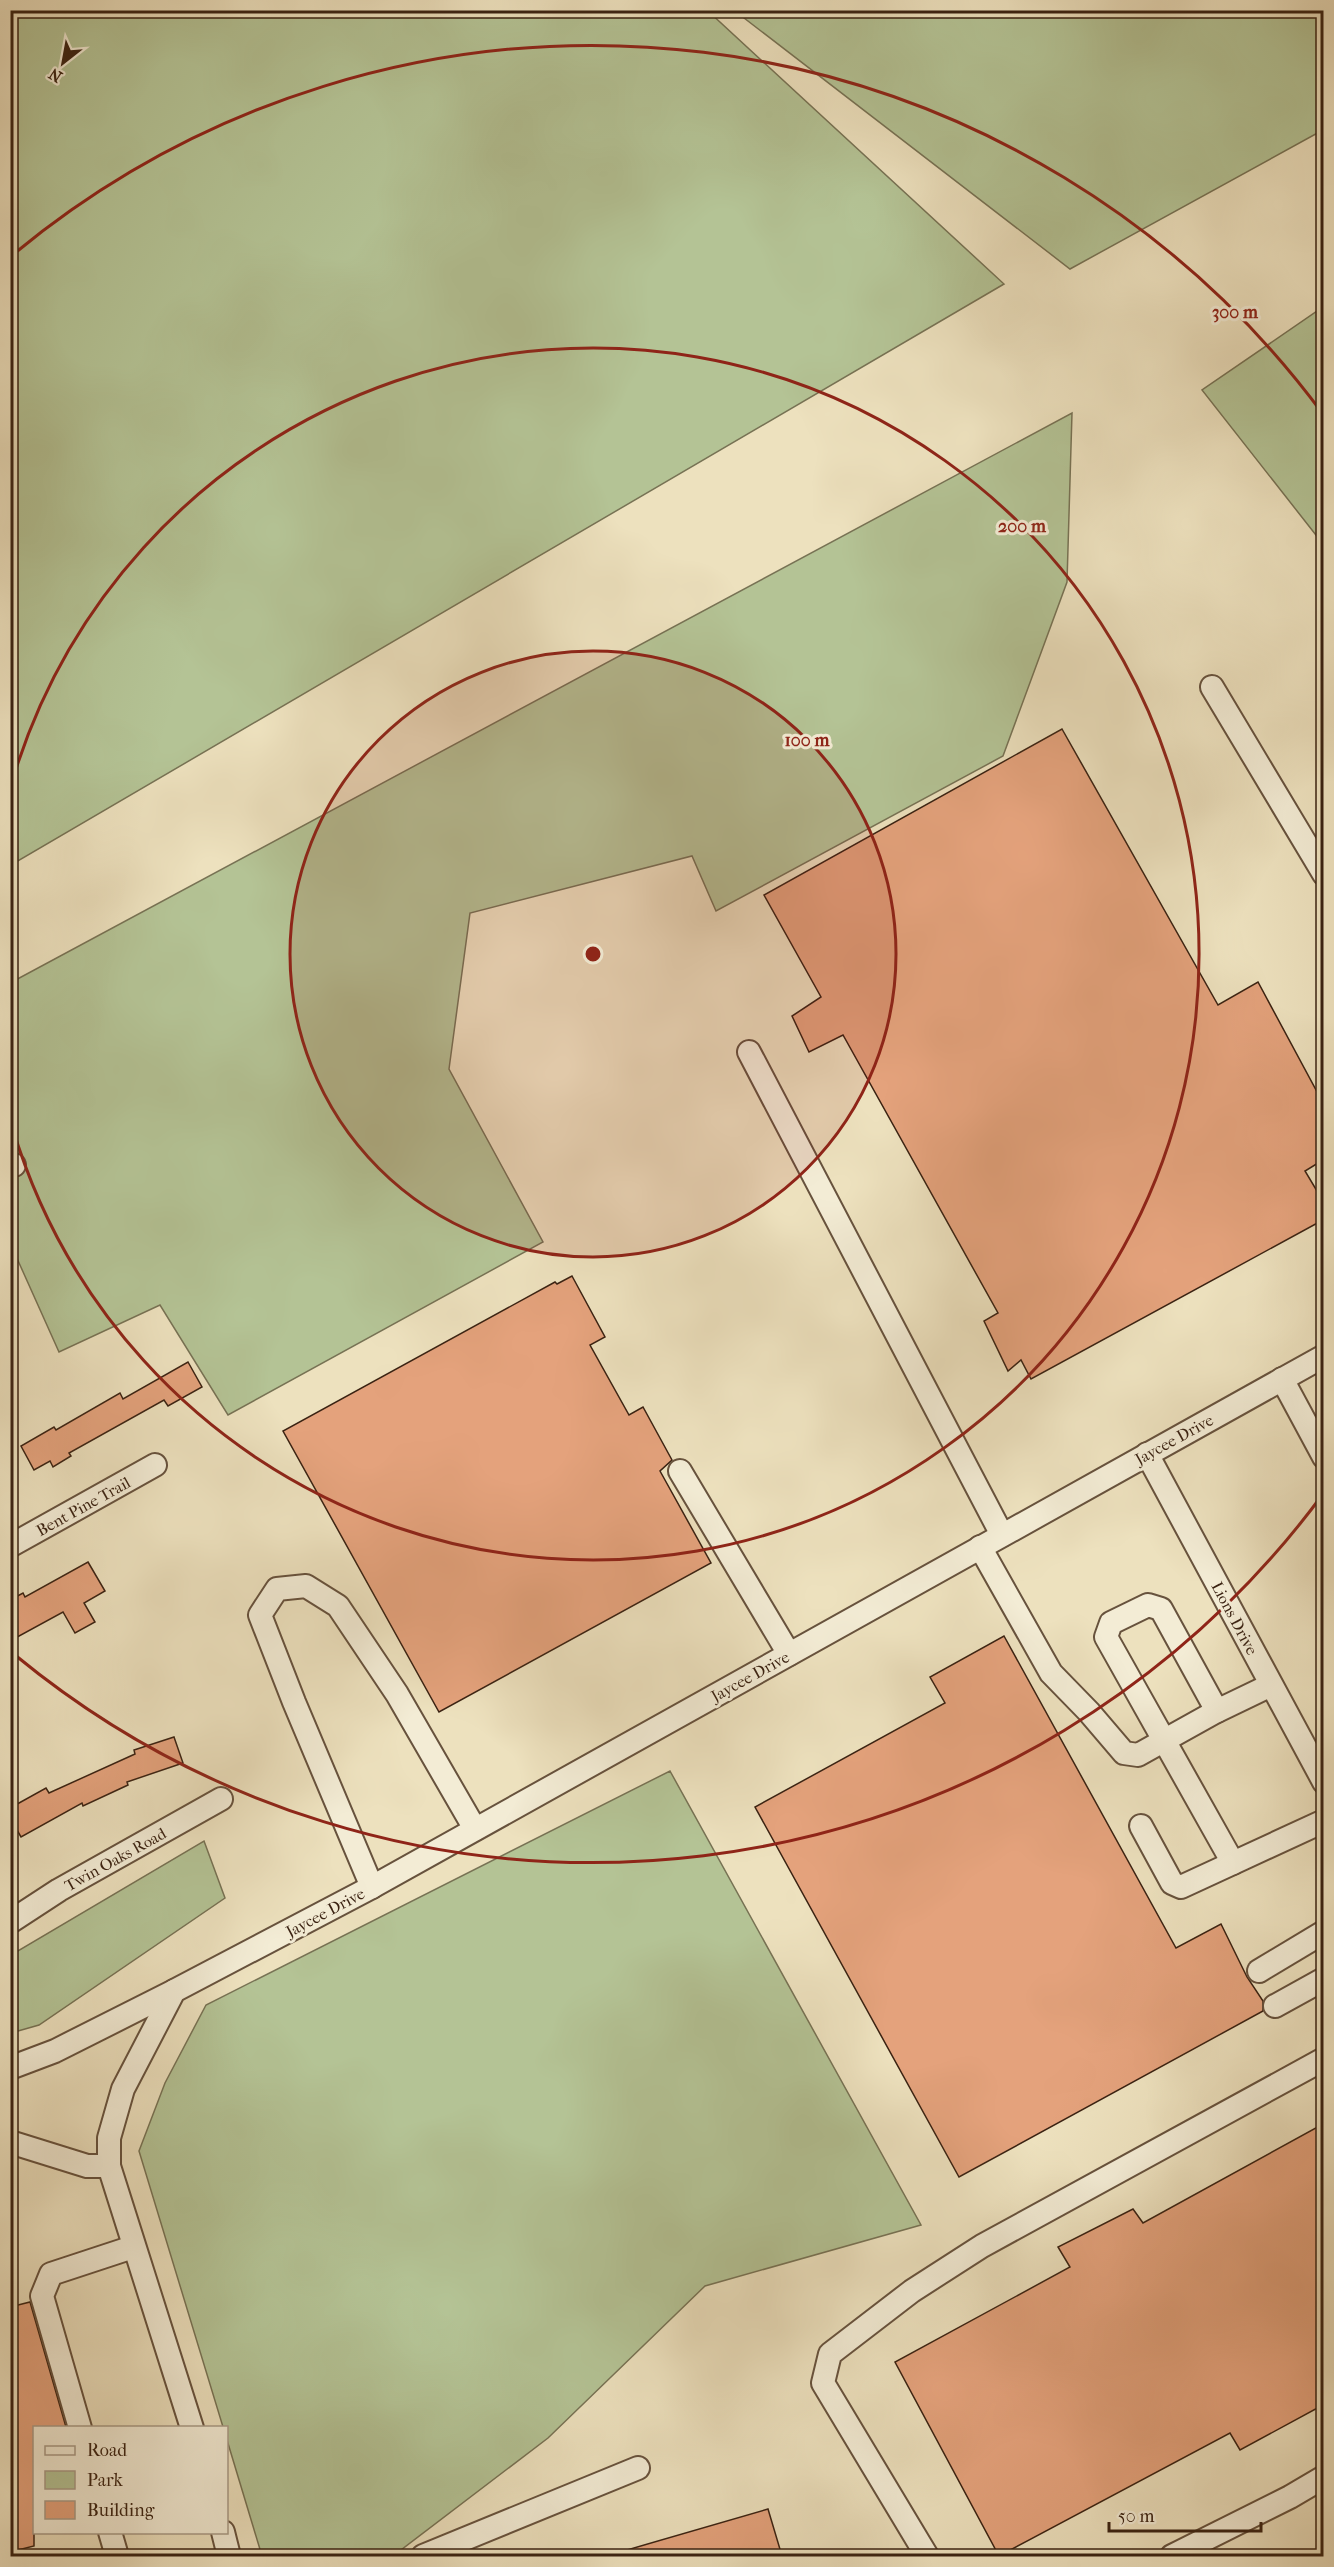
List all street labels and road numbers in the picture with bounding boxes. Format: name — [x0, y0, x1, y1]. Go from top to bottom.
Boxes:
street label: Jaycee Drive — [1130, 1410, 1217, 1470]
street label: Bent Pine Trail — [33, 1472, 134, 1540]
street label: Lions Drive — [1207, 1578, 1262, 1658]
street label: Jaycee Drive — [706, 1647, 793, 1707]
street label: Twin Oaks Road — [61, 1824, 170, 1895]
street label: Jaycee Drive — [281, 1884, 368, 1942]

